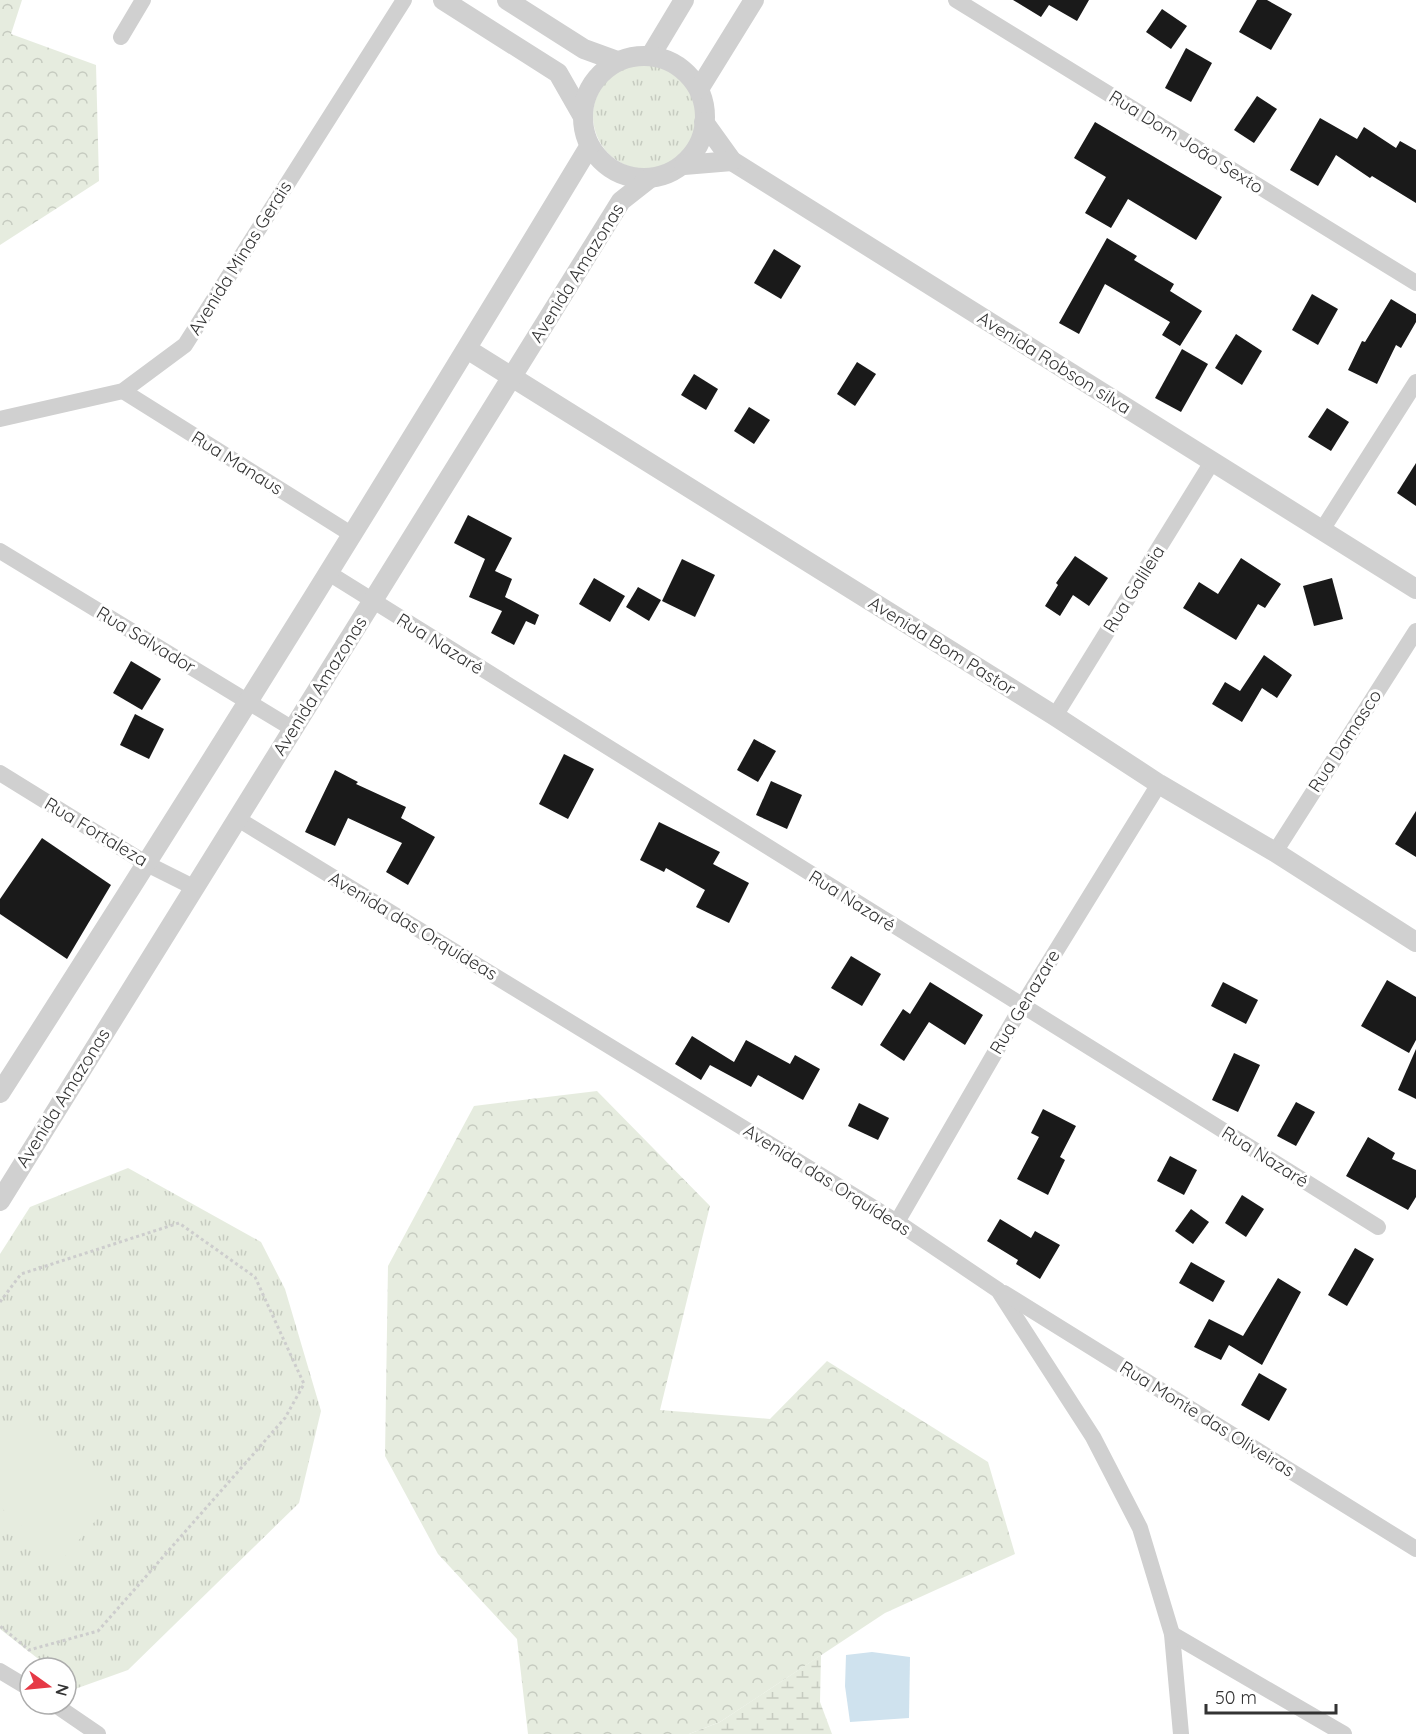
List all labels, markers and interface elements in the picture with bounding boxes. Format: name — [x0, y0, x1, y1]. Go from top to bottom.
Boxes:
street label: Rua Dom João Sexto — [1105, 85, 1268, 198]
street label: Avenida Minas Gerais — [183, 176, 296, 339]
street label: Avenida Amazonas — [524, 199, 629, 347]
street label: Avenida Robson silva — [973, 306, 1135, 419]
street label: Rua Manaus — [187, 425, 287, 500]
street label: Rua Galileia — [1098, 541, 1169, 637]
street label: Avenida Bom Pastor — [864, 591, 1020, 700]
street label: Rua Salvador — [92, 601, 200, 678]
street label: Rua Nazaré — [393, 608, 488, 679]
street label: Avenida Amazonas — [267, 612, 372, 760]
street label: Rua Damasco — [1303, 685, 1386, 796]
street label: Rua Fortaleza — [40, 792, 152, 871]
street label: Rua Nazaré — [805, 865, 900, 936]
street label: Avenida das Orquídeas — [325, 866, 502, 985]
street label: Rua Genazare — [984, 945, 1065, 1058]
street label: Avenida Amazonas — [10, 1024, 115, 1172]
street label: Avenida das Orquídeas — [739, 1119, 915, 1240]
street label: Rua Nazaré — [1218, 1121, 1313, 1192]
street label: Rua Monte das Oliveiras — [1116, 1355, 1299, 1482]
north arrow — [18, 1656, 78, 1716]
scale bar — [1206, 1677, 1336, 1715]
text: N — [51, 1682, 74, 1698]
text: 50 m — [1215, 1686, 1257, 1709]

